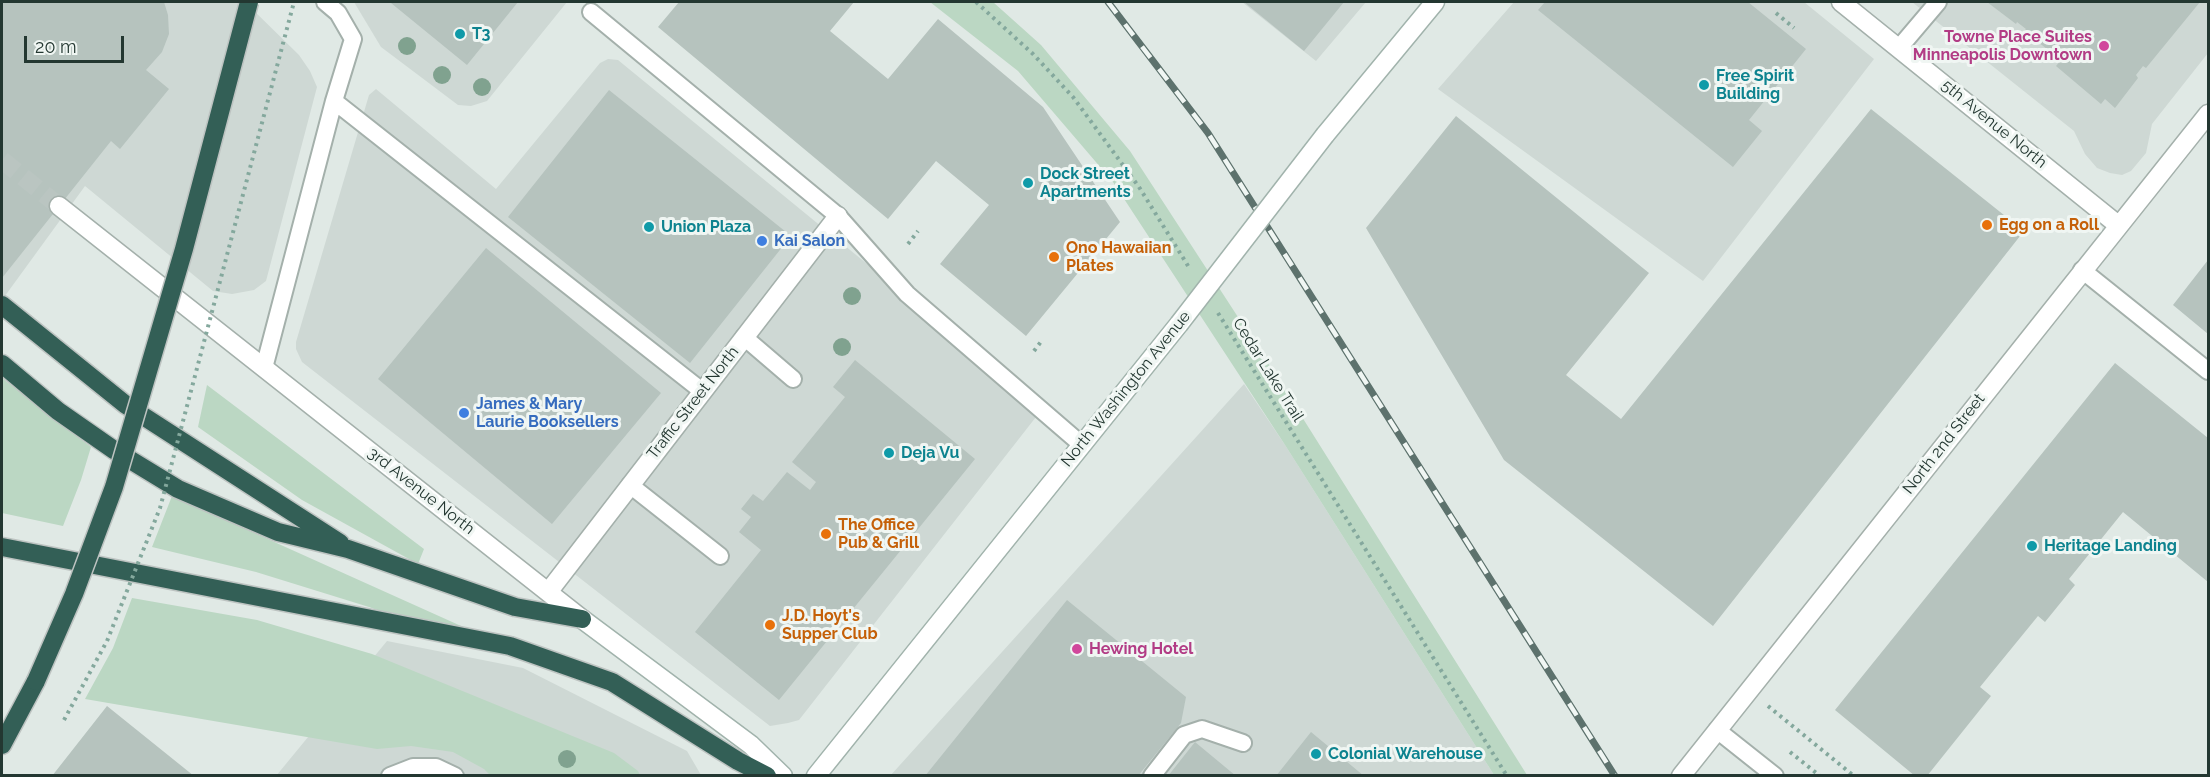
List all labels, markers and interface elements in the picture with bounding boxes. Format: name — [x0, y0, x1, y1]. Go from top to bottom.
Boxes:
scale bar — [27, 24, 128, 62]
place label: T3 — [472, 24, 490, 44]
marker: T3 — [453, 27, 467, 41]
place label: Towne Place Suites Minneapolis Downtown — [1913, 27, 2092, 65]
text: 20 m — [35, 36, 77, 57]
marker: Towne Place Suites Minneapolis Downtown — [2097, 39, 2111, 53]
place label: Free Spirit Building — [1716, 66, 1794, 104]
street label: 5th Avenue North — [1938, 76, 2050, 172]
marker: Free Spirit Building — [1697, 78, 1711, 92]
place label: Dock Street Apartments — [1040, 164, 1131, 202]
marker: Dock Street Apartments — [1021, 176, 1035, 190]
place label: Egg on a Roll — [1999, 215, 2099, 235]
place label: Union Plaza — [661, 217, 751, 237]
marker: Egg on a Roll — [1980, 218, 1994, 232]
marker: Union Plaza — [642, 220, 656, 234]
place label: Kai Salon — [774, 231, 845, 251]
marker: Kai Salon — [755, 234, 769, 248]
place label: Ono Hawaiian Plates — [1066, 238, 1171, 276]
marker: Ono Hawaiian Plates — [1047, 250, 1061, 264]
street label: North Washington Avenue — [1057, 307, 1195, 471]
street label: Cedar Lake Trail — [1228, 315, 1308, 425]
street label: Traffic Street North — [643, 343, 743, 463]
street label: North 2nd Street — [1899, 390, 1989, 498]
place label: James & Mary Laurie Booksellers — [476, 394, 619, 432]
marker: James & Mary Laurie Booksellers — [457, 406, 471, 420]
street label: 3rd Avenue North — [364, 443, 478, 539]
place label: Deja Vu — [901, 443, 959, 463]
marker: Deja Vu — [882, 446, 896, 460]
place label: The Office Pub & Grill — [838, 515, 919, 553]
marker: The Office Pub & Grill — [819, 527, 833, 541]
place label: Heritage Landing — [2044, 536, 2177, 556]
marker: Heritage Landing — [2025, 539, 2039, 553]
place label: J.D. Hoyt's Supper Club — [782, 606, 878, 644]
marker: J.D. Hoyt's Supper Club — [763, 618, 777, 632]
place label: Hewing Hotel — [1089, 639, 1193, 659]
marker: Hewing Hotel — [1070, 642, 1084, 656]
place label: Colonial Warehouse — [1328, 744, 1483, 764]
marker: Colonial Warehouse — [1309, 747, 1323, 761]

